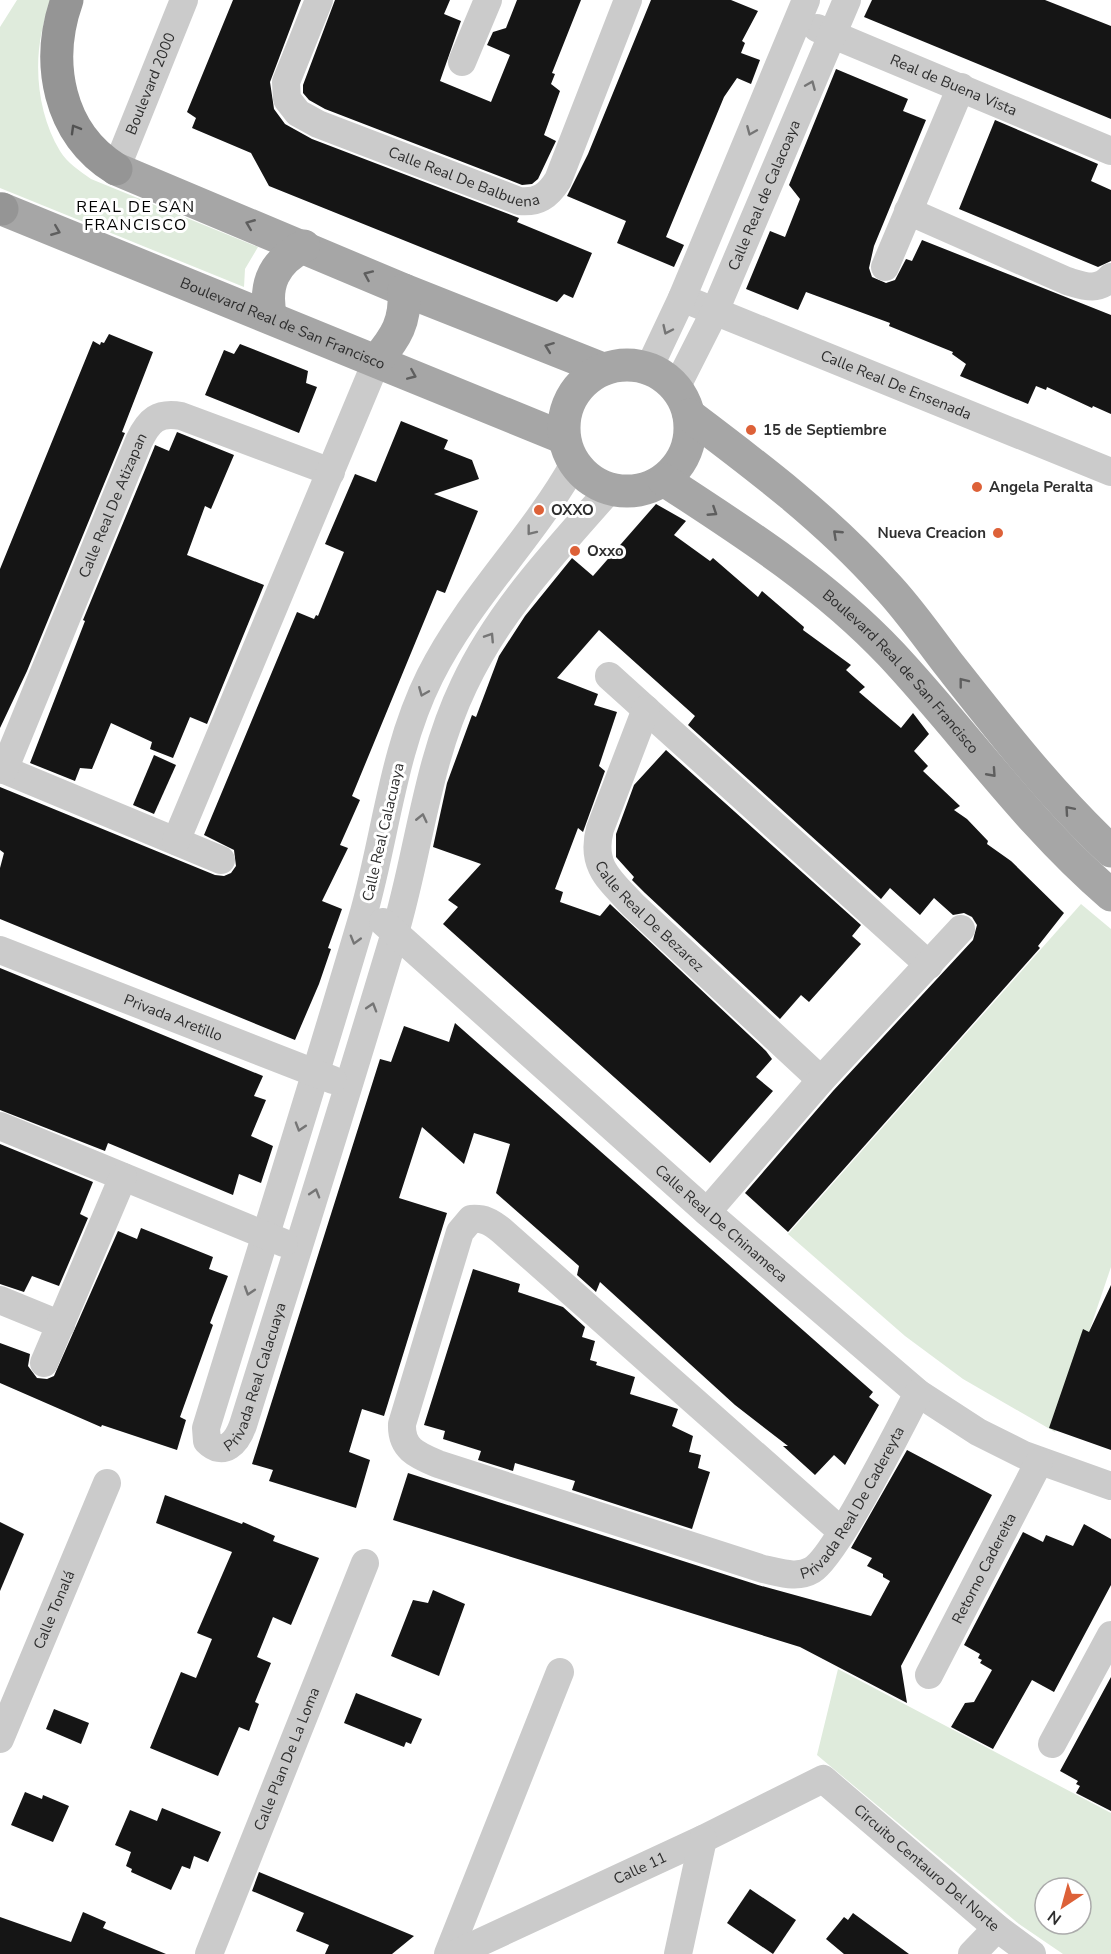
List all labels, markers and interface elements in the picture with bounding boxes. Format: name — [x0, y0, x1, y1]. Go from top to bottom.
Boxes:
street label: Boulevard 2000 — [121, 30, 180, 138]
street label: Real de Buena Vista — [887, 50, 1020, 121]
one-way arrow — [804, 80, 816, 91]
street label: Calle Real de Calacoaya — [723, 117, 805, 274]
one-way arrow — [71, 125, 82, 135]
one-way arrow — [746, 125, 758, 136]
street label: Calle Real De Balbuena — [385, 142, 542, 211]
district label: REAL DE SAN FRANCISCO — [76, 196, 196, 236]
one-way arrow — [245, 219, 256, 231]
one-way arrow — [50, 224, 61, 236]
one-way arrow — [363, 270, 374, 282]
street label: Boulevard Real de San Francisco — [177, 273, 388, 374]
one-way arrow — [662, 324, 674, 335]
one-way arrow — [544, 342, 554, 355]
street label: Calle Real De Ensenada — [818, 345, 975, 424]
one-way arrow — [406, 368, 417, 380]
place label: 15 de Septiembre — [763, 420, 887, 440]
marker: 15 de Septiembre — [744, 423, 758, 437]
street label: Calle Real De Atizapan — [74, 429, 152, 581]
place label: Angela Peralta — [989, 477, 1093, 497]
marker: Angela Peralta — [970, 480, 984, 494]
place label: OXXO — [551, 500, 594, 520]
marker: OXXO — [532, 503, 546, 517]
one-way arrow — [706, 505, 717, 516]
place label: Nueva Creacion — [877, 523, 986, 543]
one-way arrow — [528, 524, 539, 535]
marker: Nueva Creacion — [991, 526, 1005, 540]
one-way arrow — [833, 530, 843, 541]
place label: Oxxo — [587, 541, 624, 561]
marker: Oxxo — [568, 544, 582, 558]
street label: Boulevard Real de San Francisco — [818, 585, 983, 758]
one-way arrow — [483, 633, 494, 644]
one-way arrow — [960, 678, 971, 689]
one-way arrow — [418, 686, 430, 697]
street label: Calle Real Calacuaya — [357, 761, 409, 903]
one-way arrow — [985, 766, 996, 776]
one-way arrow — [1065, 806, 1076, 817]
one-way arrow — [415, 813, 428, 823]
street label: Calle Real De Bezarez — [590, 858, 708, 976]
one-way arrow — [350, 934, 362, 945]
street label: Privada Aretillo — [121, 989, 226, 1046]
one-way arrow — [365, 1002, 377, 1013]
one-way arrow — [295, 1121, 307, 1132]
street label: Calle Real De Chinameca — [651, 1160, 792, 1287]
one-way arrow — [308, 1188, 320, 1199]
one-way arrow — [244, 1285, 256, 1296]
street label: Privada Real Calacuaya — [220, 1300, 291, 1456]
street label: Privada Real De Cadereyta — [798, 1423, 909, 1584]
street label: Retorno Cadereita — [947, 1510, 1021, 1627]
street label: Calle Tonalá — [29, 1567, 79, 1652]
street label: Calle Plan De La Loma — [249, 1684, 324, 1834]
street label: Circuito Centauro Del Norte — [849, 1800, 1004, 1936]
street label: Calle 11 — [610, 1847, 670, 1889]
north arrow — [1033, 1876, 1093, 1936]
text: N — [1043, 1905, 1066, 1930]

